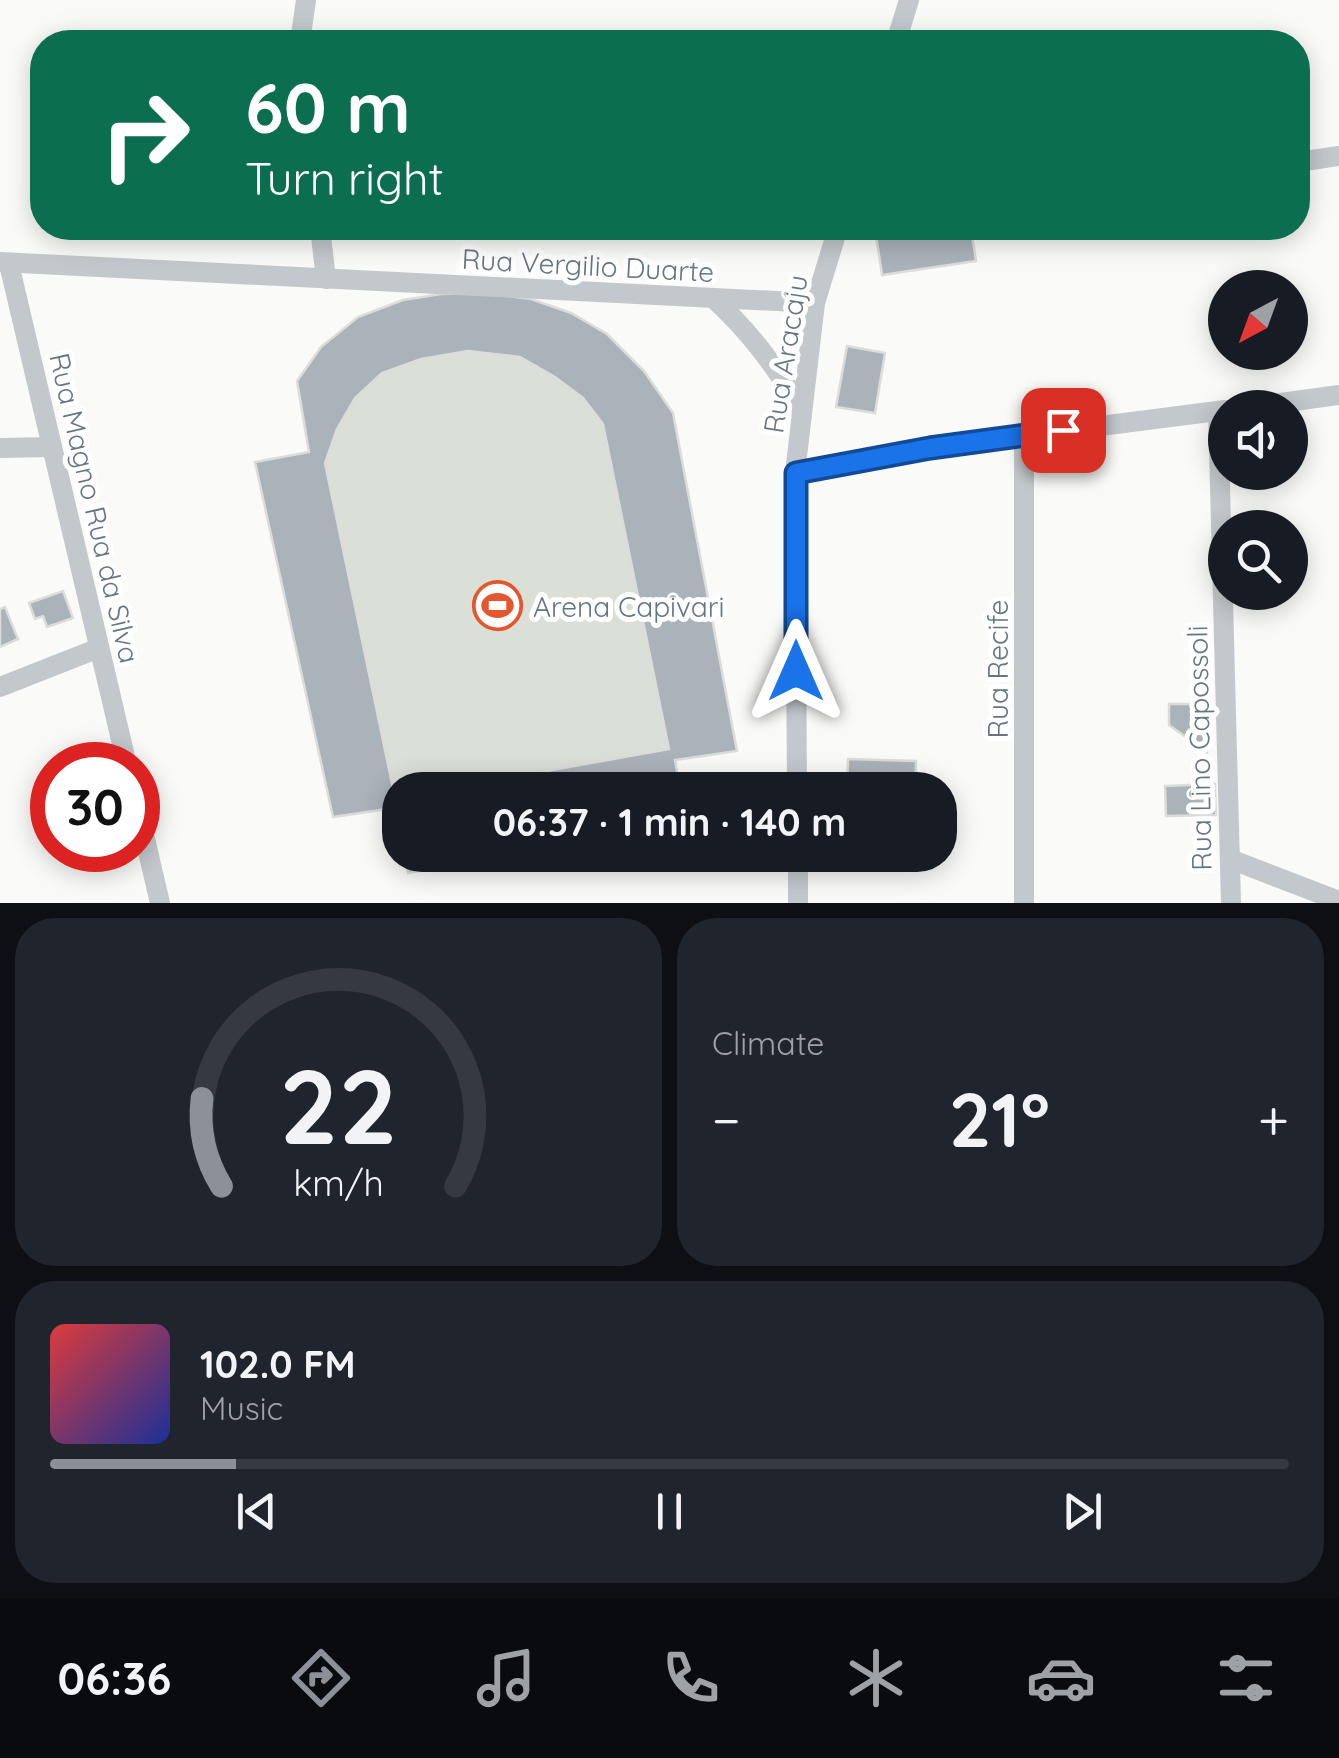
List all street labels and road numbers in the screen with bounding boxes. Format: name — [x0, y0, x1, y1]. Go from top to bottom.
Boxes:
street label: Rua Vergilio Duarte — [461, 241, 715, 289]
street label: Rua Aracaju — [755, 272, 815, 436]
street label: Rua Magno Rua da Silva — [42, 350, 148, 666]
street label: Rua Recife — [980, 600, 1015, 738]
street label: Rua Lino Capossoli — [1179, 625, 1219, 871]

